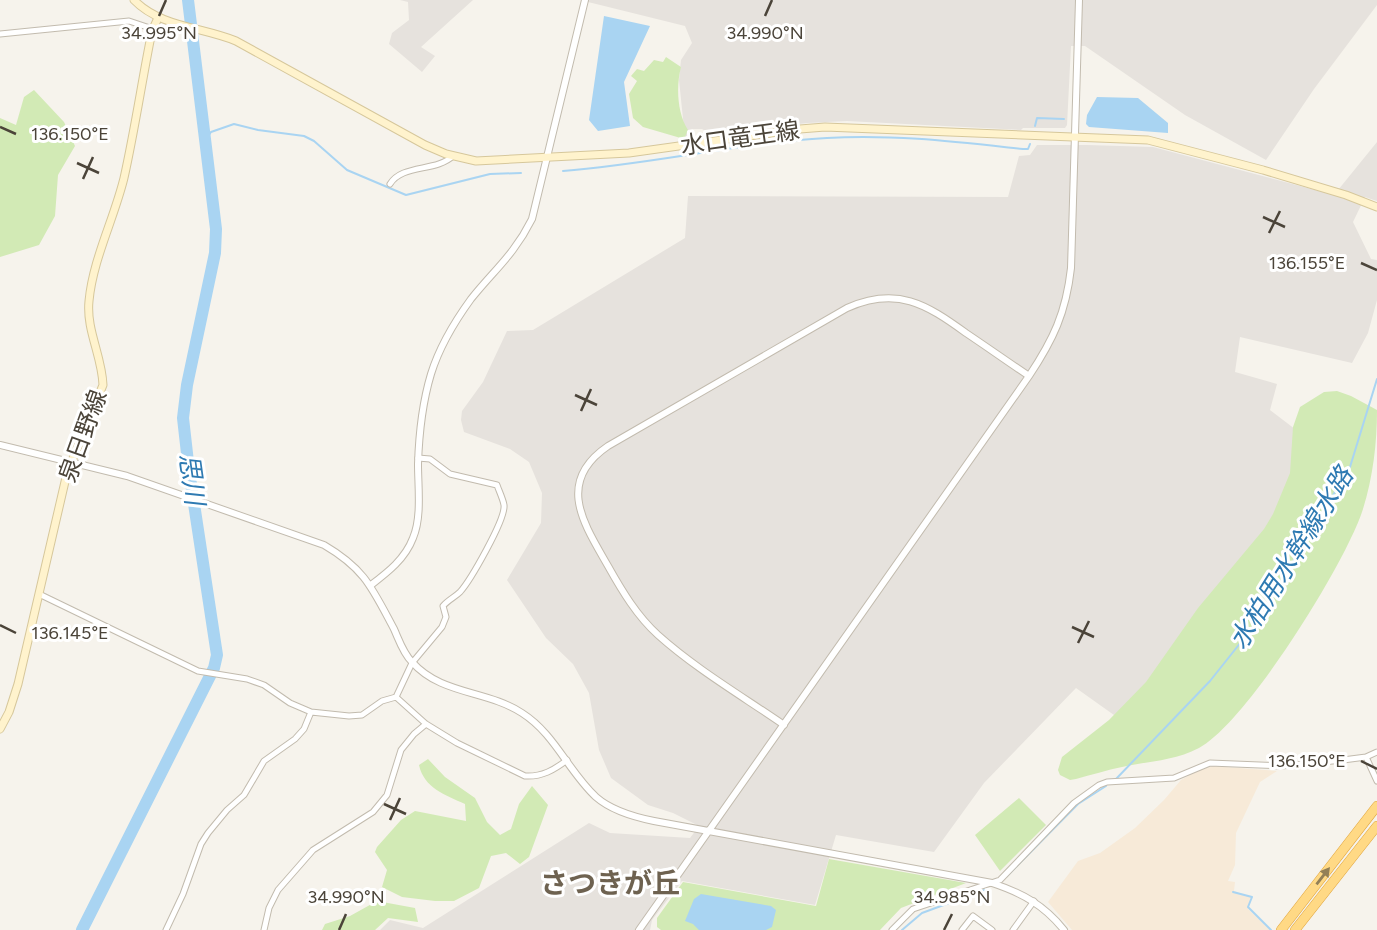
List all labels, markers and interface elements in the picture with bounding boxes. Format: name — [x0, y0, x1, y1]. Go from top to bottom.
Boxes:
text: 34.995°N — [121, 22, 197, 44]
text: 34.990°N — [726, 22, 804, 44]
street label: 水口竜王線 — [678, 115, 801, 160]
text: 136.150°E — [31, 123, 109, 145]
text: 136.155°E — [1269, 252, 1345, 274]
street label: 泉日野線 — [52, 386, 113, 486]
water label: 思川 — [173, 451, 212, 510]
water label: 水柏用水幹線水路 — [1222, 460, 1361, 655]
text: 136.145°E — [31, 622, 109, 644]
text: 136.150°E — [1268, 750, 1346, 772]
district label: さつきが丘 — [540, 866, 680, 900]
one-way arrow — [1315, 867, 1329, 885]
text: 34.990°N — [307, 886, 385, 908]
text: 34.985°N — [914, 886, 990, 908]

